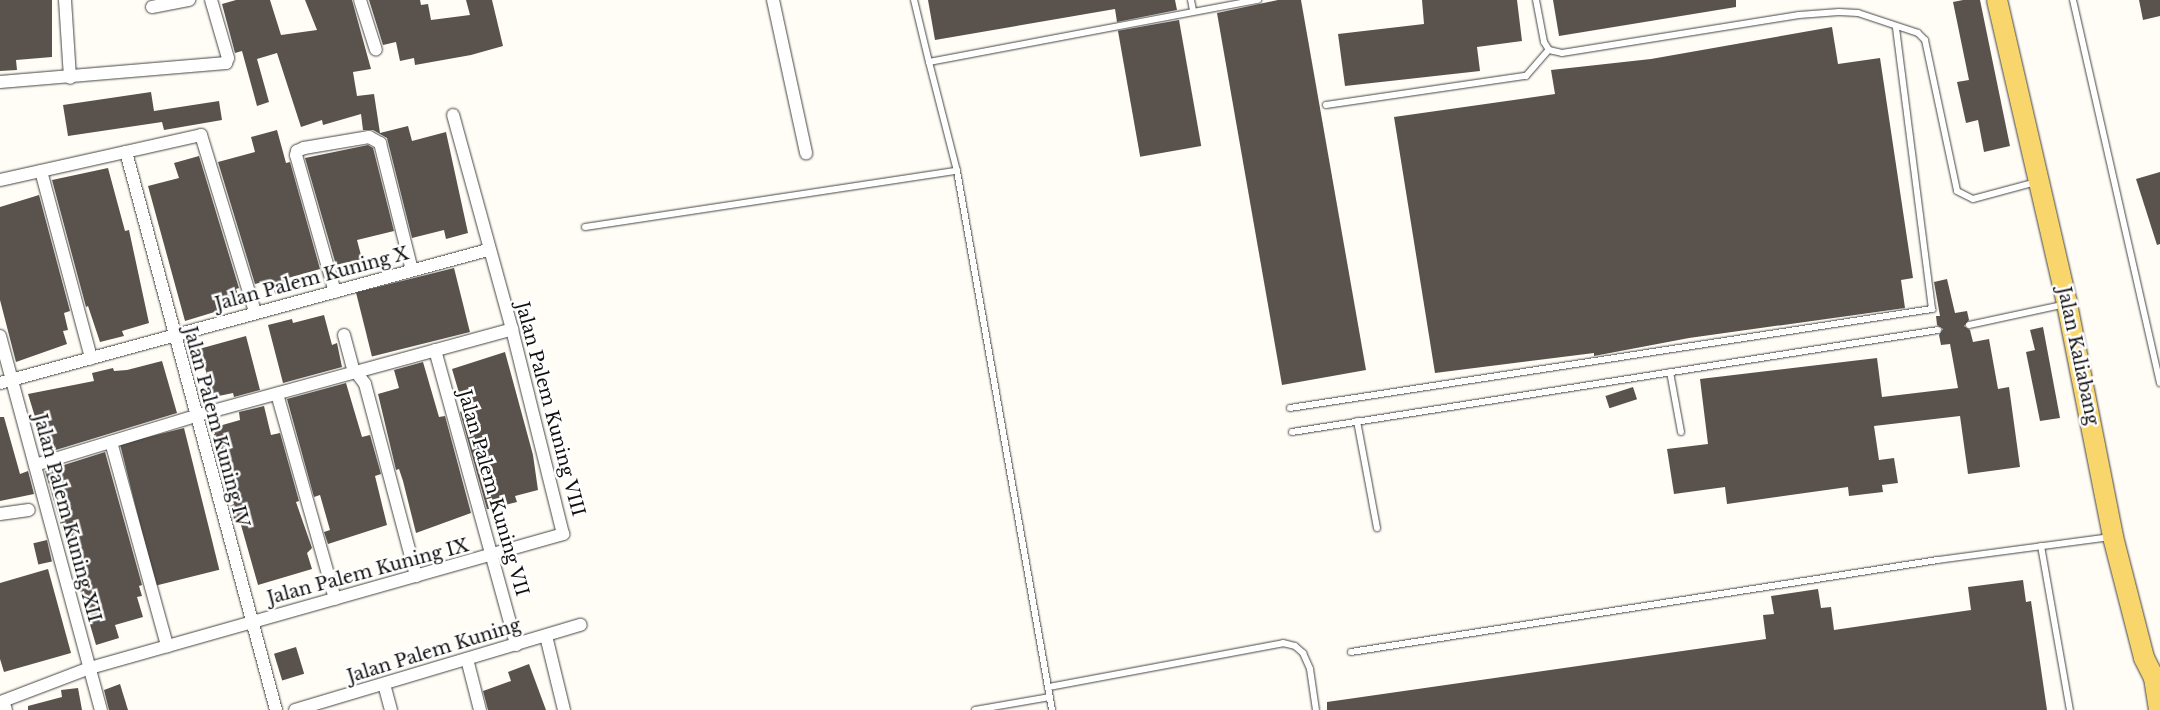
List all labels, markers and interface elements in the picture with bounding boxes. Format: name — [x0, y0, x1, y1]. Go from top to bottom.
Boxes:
street label: Jalan Palem Kuning X — [213, 243, 411, 315]
street label: Jalan Kaliabang — [2053, 285, 2103, 427]
street label: Jalan Palem Kuning VIII — [511, 299, 589, 519]
street label: Jalan Palem Kuning IV — [179, 324, 253, 530]
street label: Jalan Palem Kuning VII — [453, 387, 533, 599]
street label: Jalan Palem Kuning XII — [29, 411, 105, 625]
street label: Jalan Palem Kuning IX — [265, 535, 471, 609]
street label: Jalan Palem Kuning — [345, 614, 523, 688]

